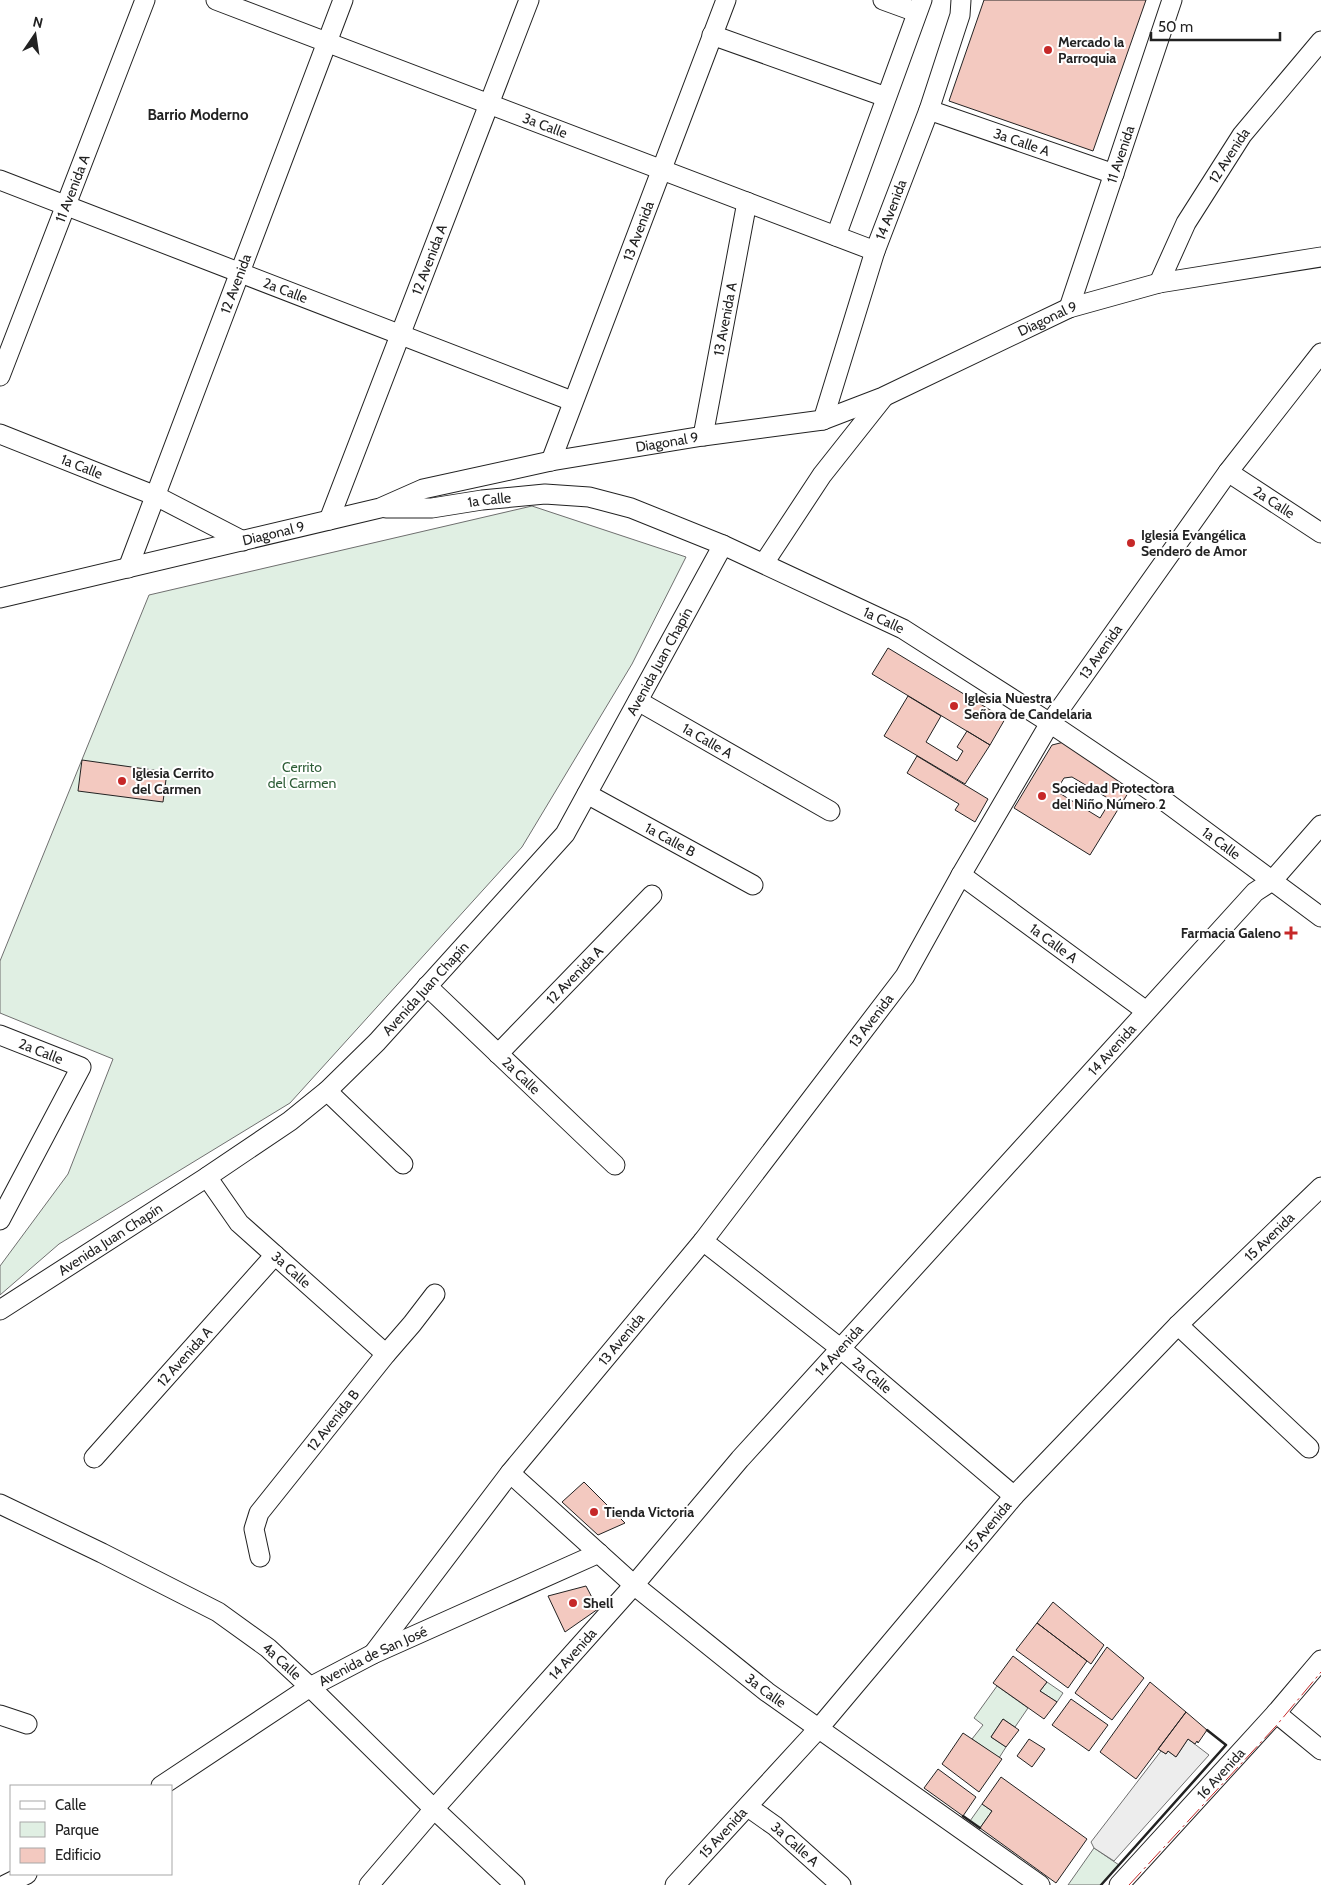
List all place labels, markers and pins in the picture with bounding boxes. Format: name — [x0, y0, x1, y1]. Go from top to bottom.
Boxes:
place label: Mercado la Parroquia — [1058, 33, 1124, 67]
marker: Mercado la Parroquia — [1042, 44, 1054, 56]
place label: Iglesia Evangélica Sendero de Amor — [1141, 526, 1247, 560]
marker: Iglesia Evangélica Sendero de Amor — [1125, 537, 1137, 549]
place label: Iglesia Nuestra Señora de Candelaria — [964, 689, 1092, 723]
marker: Iglesia Nuestra Señora de Candelaria — [948, 700, 960, 712]
place label: Iglesia Cerrito del Carmen — [132, 764, 214, 798]
marker: Iglesia Cerrito del Carmen — [116, 775, 128, 787]
place label: Sociedad Protectora del Niño Número 2 — [1052, 779, 1174, 813]
marker: Sociedad Protectora del Niño Número 2 — [1036, 790, 1048, 802]
place label: Farmacia Galeno — [1181, 924, 1281, 942]
marker: Farmacia Galeno — [1285, 927, 1297, 939]
place label: Tienda Victoria — [604, 1503, 694, 1521]
marker: Tienda Victoria — [588, 1506, 600, 1518]
place label: Shell — [583, 1594, 614, 1612]
marker: Shell — [567, 1597, 579, 1609]

